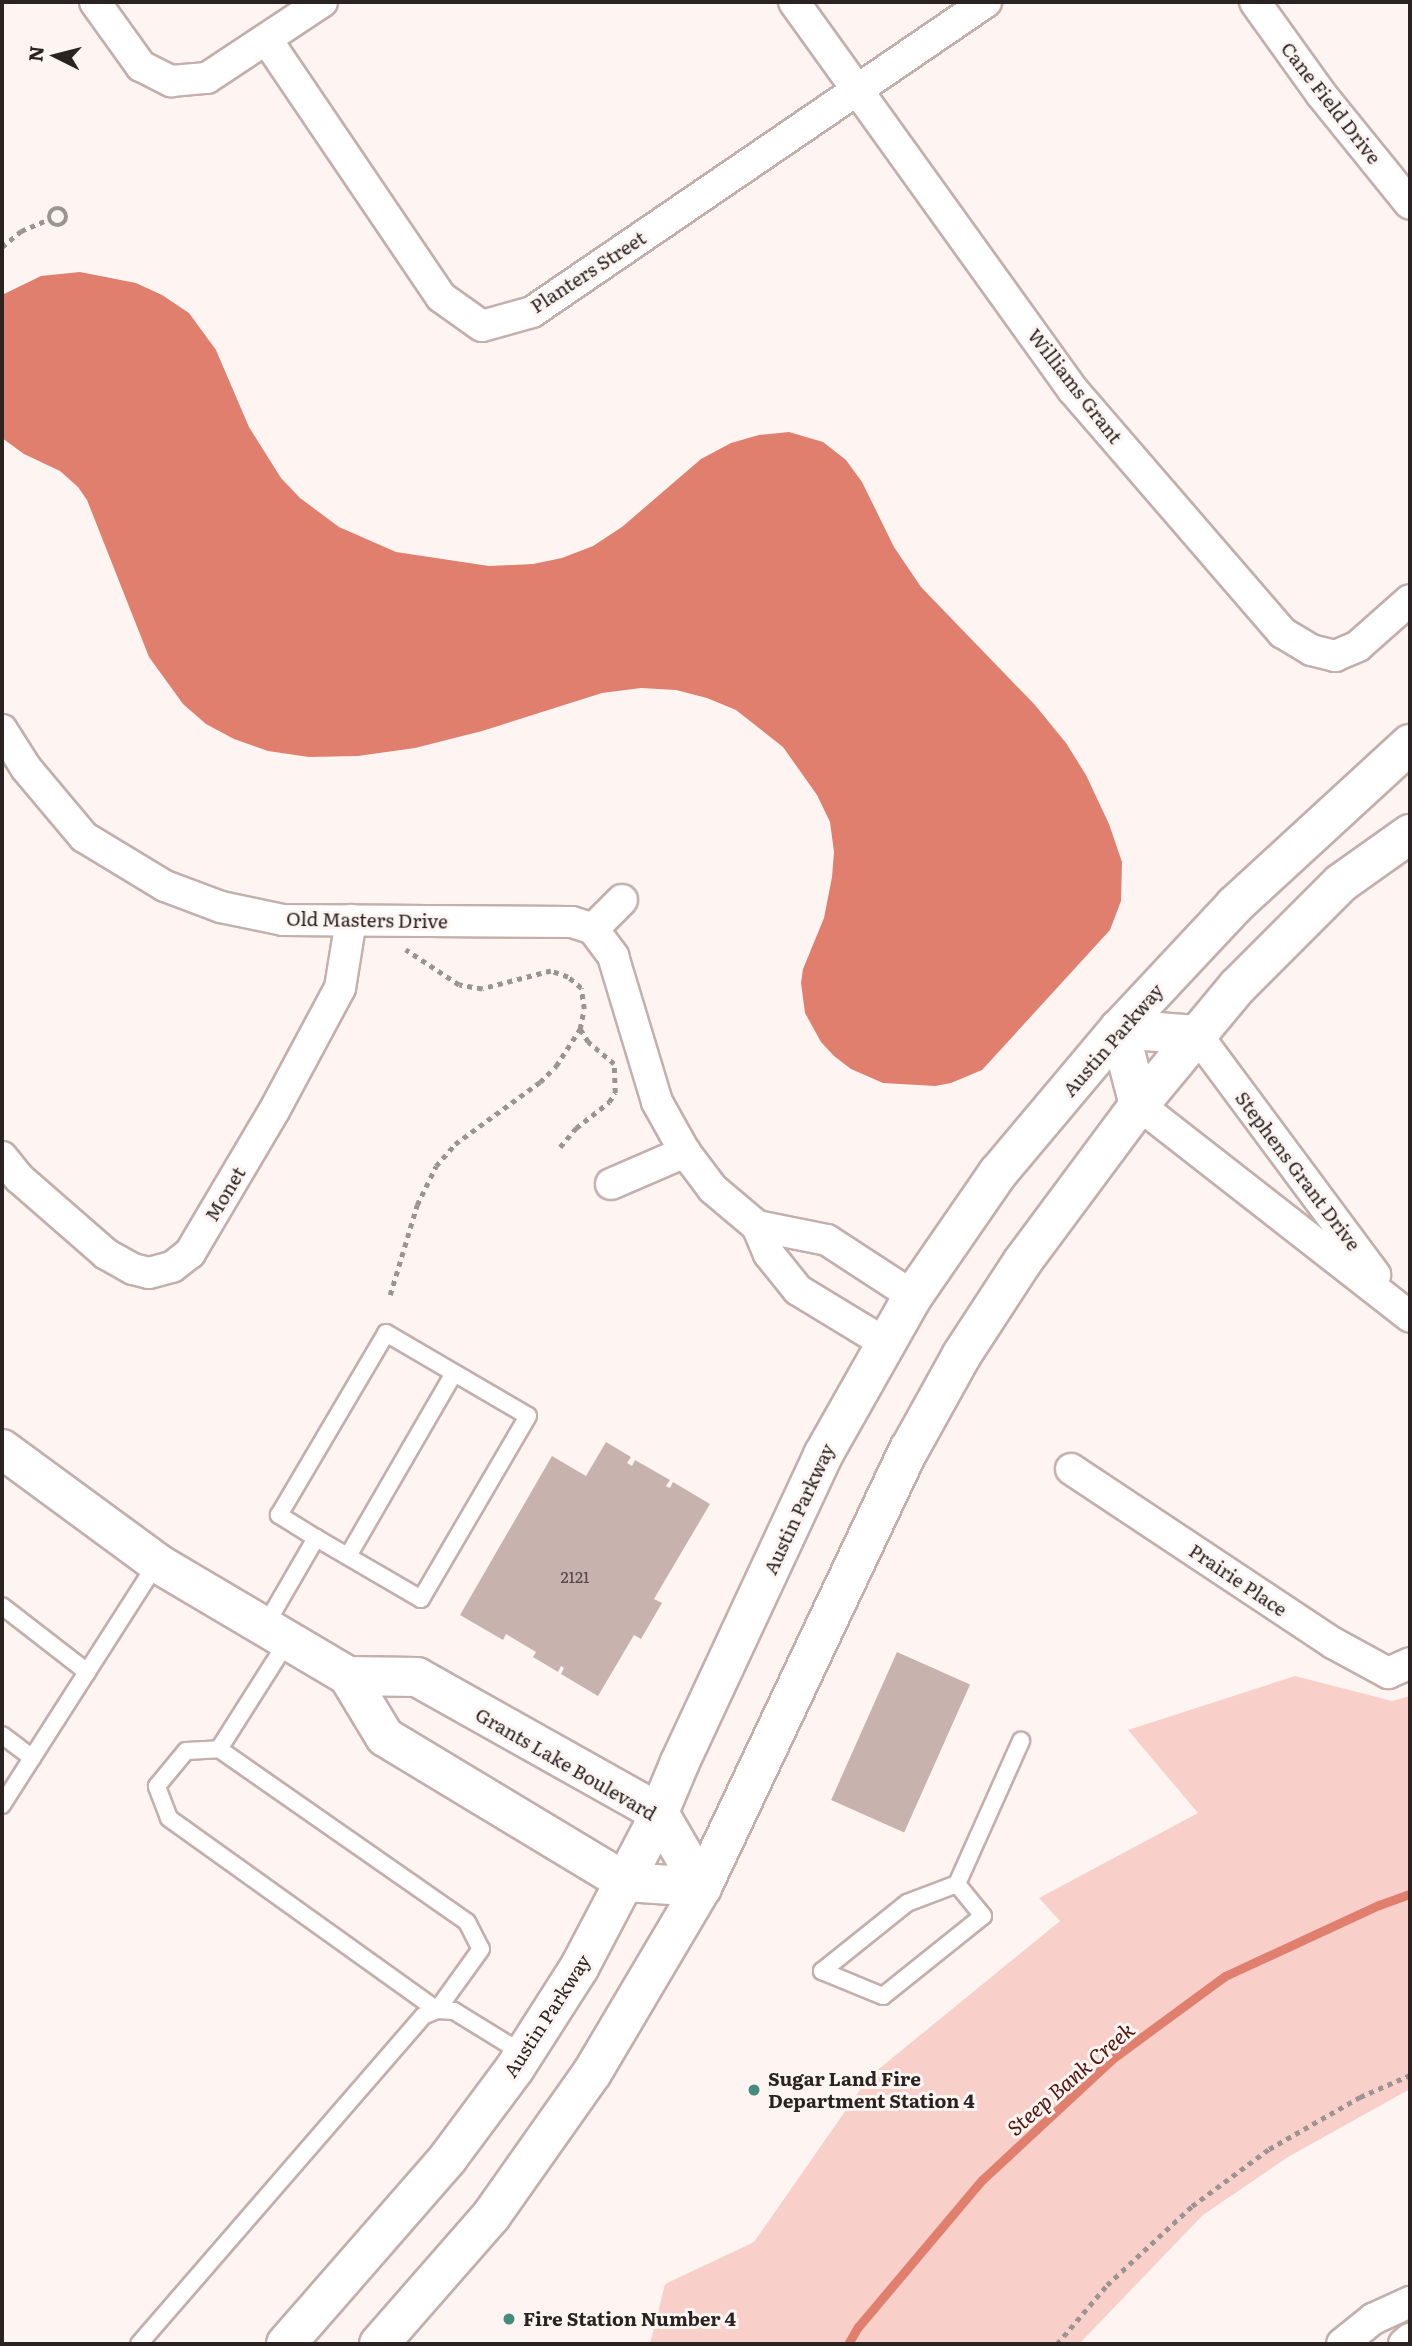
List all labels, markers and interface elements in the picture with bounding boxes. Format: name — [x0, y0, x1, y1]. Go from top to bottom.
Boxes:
north arrow — [21, 21, 91, 91]
street label: Cane Field Drive — [1276, 38, 1386, 168]
text: N — [20, 44, 50, 63]
street label: Planters Street — [526, 226, 650, 318]
street label: Williams Grant — [1023, 324, 1127, 448]
street label: Old Masters Drive — [286, 907, 448, 933]
street label: Austin Parkway — [1058, 979, 1168, 1101]
street label: Stephens Grant Drive — [1231, 1087, 1365, 1255]
street label: Monet — [200, 1163, 250, 1225]
street label: Austin Parkway — [759, 1440, 839, 1578]
street label: Prairie Place — [1185, 1539, 1291, 1621]
house number: 2121 — [560, 1566, 590, 1586]
street label: Grants Lake Boulevard — [471, 1703, 661, 1825]
street label: Austin Parkway — [499, 1950, 595, 2082]
water label: Steep Bank Creek — [1001, 2016, 1139, 2140]
place label: Sugar Land Fire Department Station 4 — [768, 2068, 975, 2112]
marker: Sugar Land Fire Department Station 4 — [746, 2082, 762, 2098]
place label: Fire Station Number 4 — [523, 2308, 736, 2330]
marker: Fire Station Number 4 — [501, 2311, 517, 2327]

